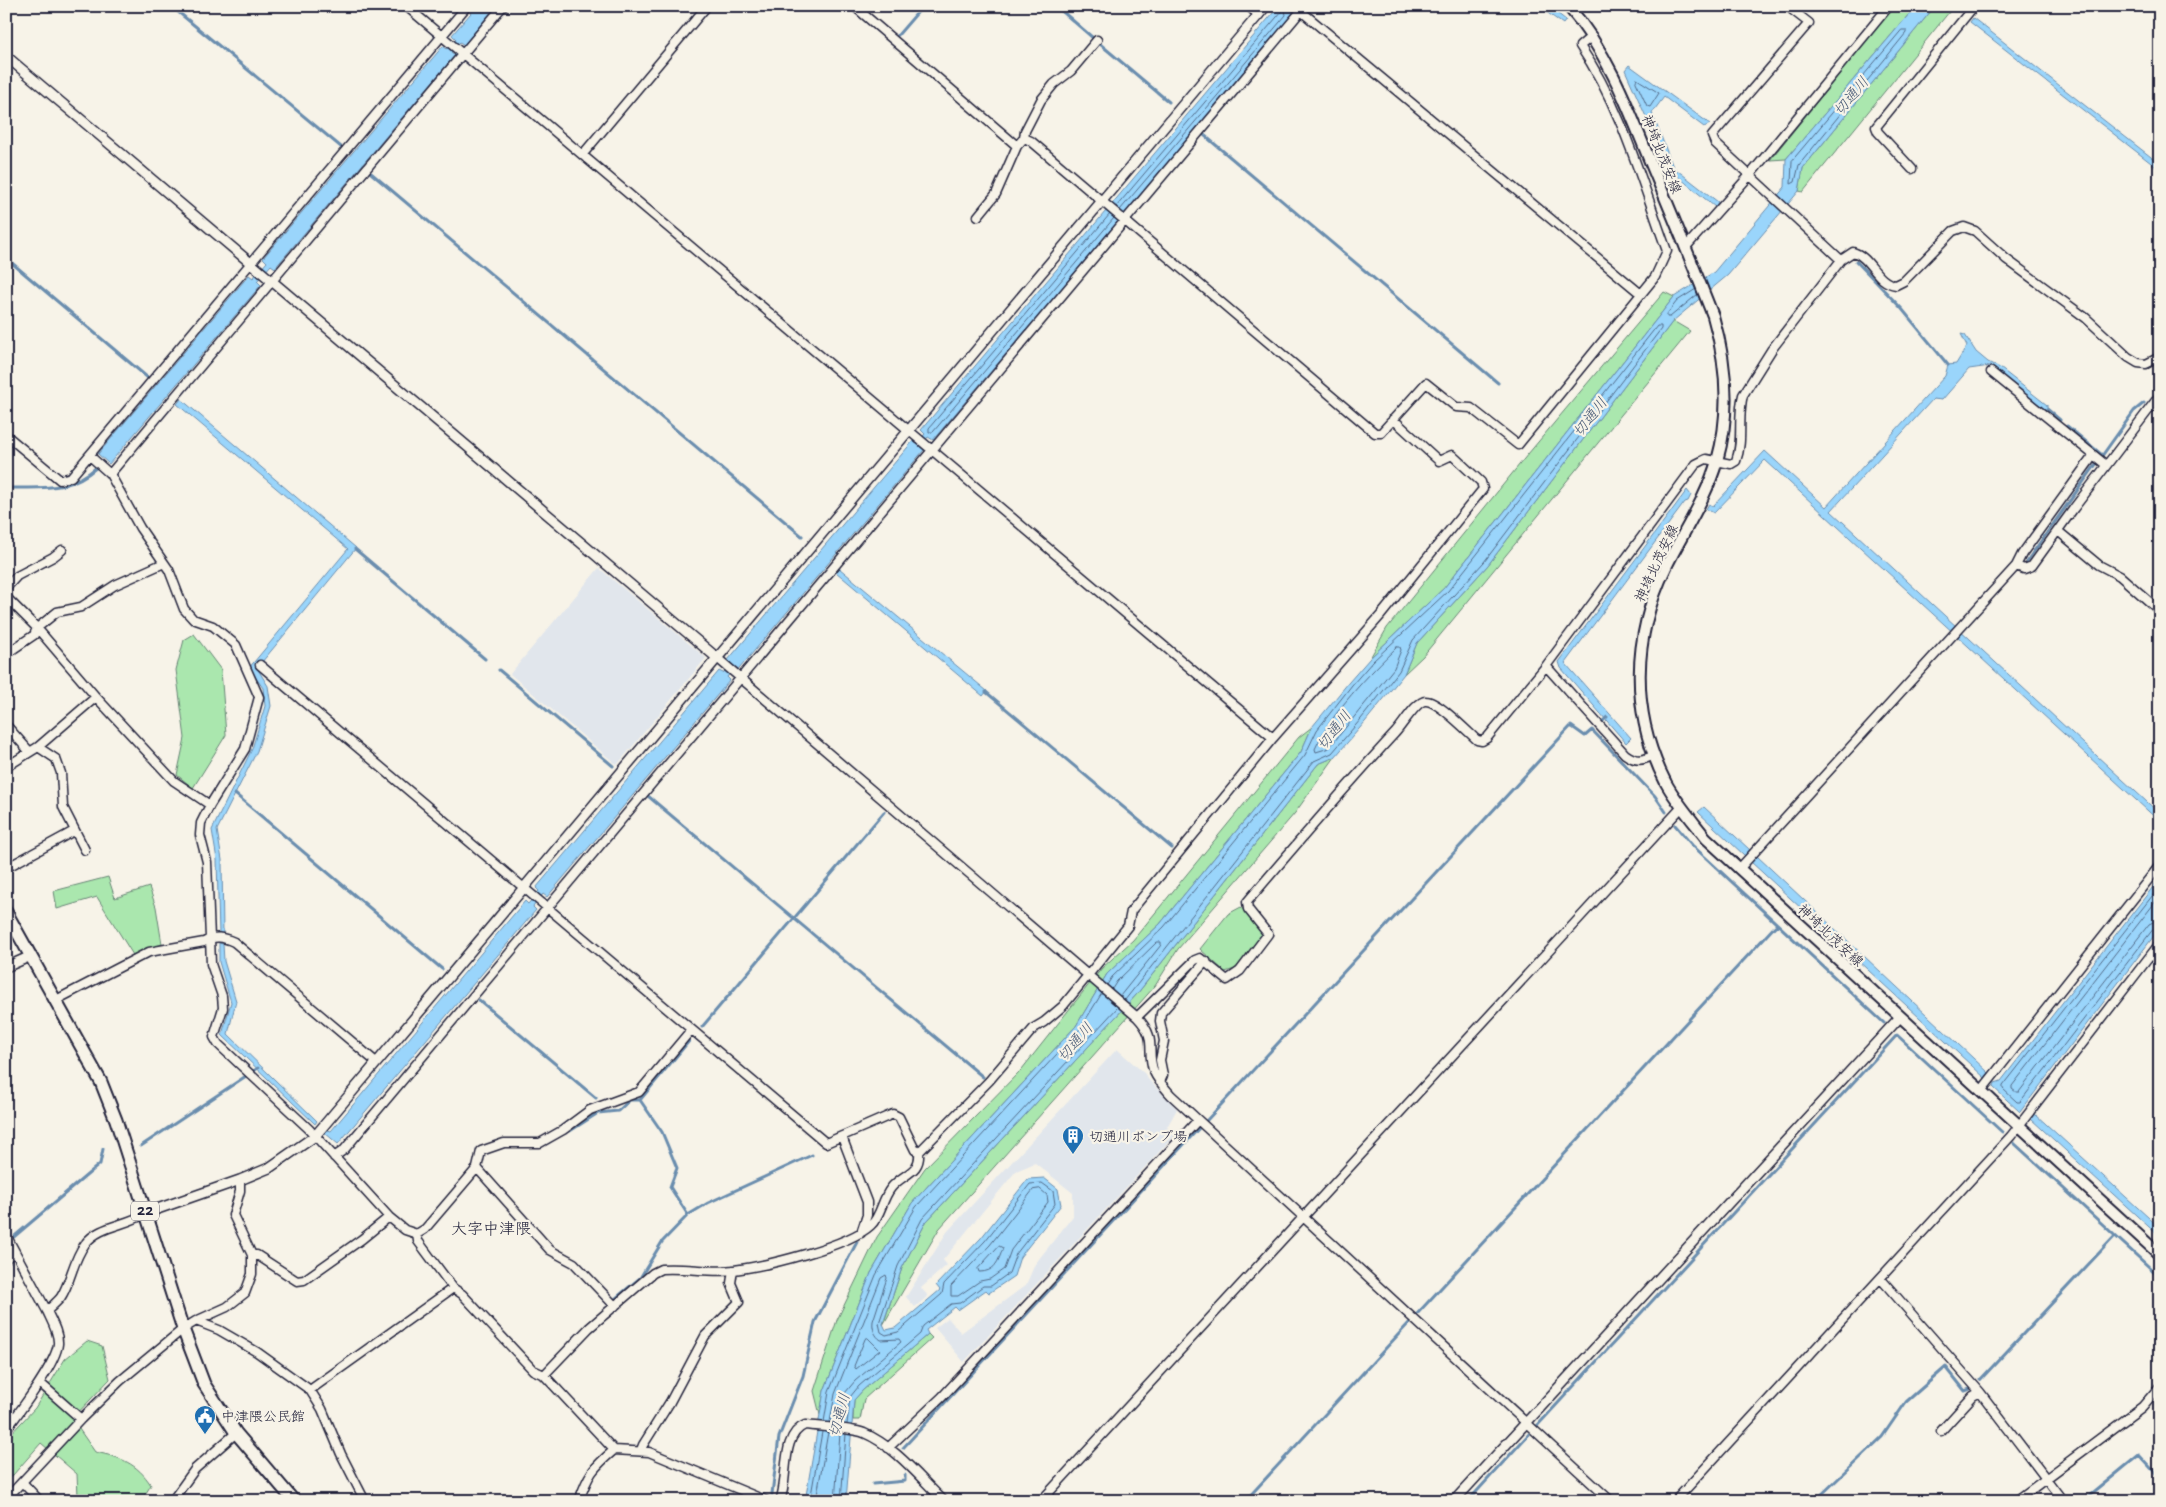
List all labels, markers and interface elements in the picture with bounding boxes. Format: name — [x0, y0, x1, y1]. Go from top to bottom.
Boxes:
water label: 切通川 — [1829, 72, 1873, 120]
street label: 神埼北茂安線 — [1638, 112, 1686, 196]
water label: 切通川 — [1568, 393, 1612, 441]
street label: 神埼北茂安線 — [1630, 521, 1682, 605]
water label: 切通川 — [1312, 706, 1356, 754]
street label: 神埼北茂安線 — [1794, 900, 1868, 970]
water label: 切通川 — [1053, 1018, 1097, 1066]
building icon: 切通川ポンプ場 — [1061, 1124, 1085, 1155]
place label: 切通川ポンプ場 — [1089, 1127, 1187, 1145]
road number: 22 — [131, 1202, 159, 1220]
district label: 大字中津隈 — [451, 1218, 531, 1239]
water label: 切通川 — [824, 1391, 854, 1439]
public building icon: 中津隈公民館 — [193, 1404, 217, 1435]
place label: 中津隈公民館 — [221, 1407, 305, 1425]

